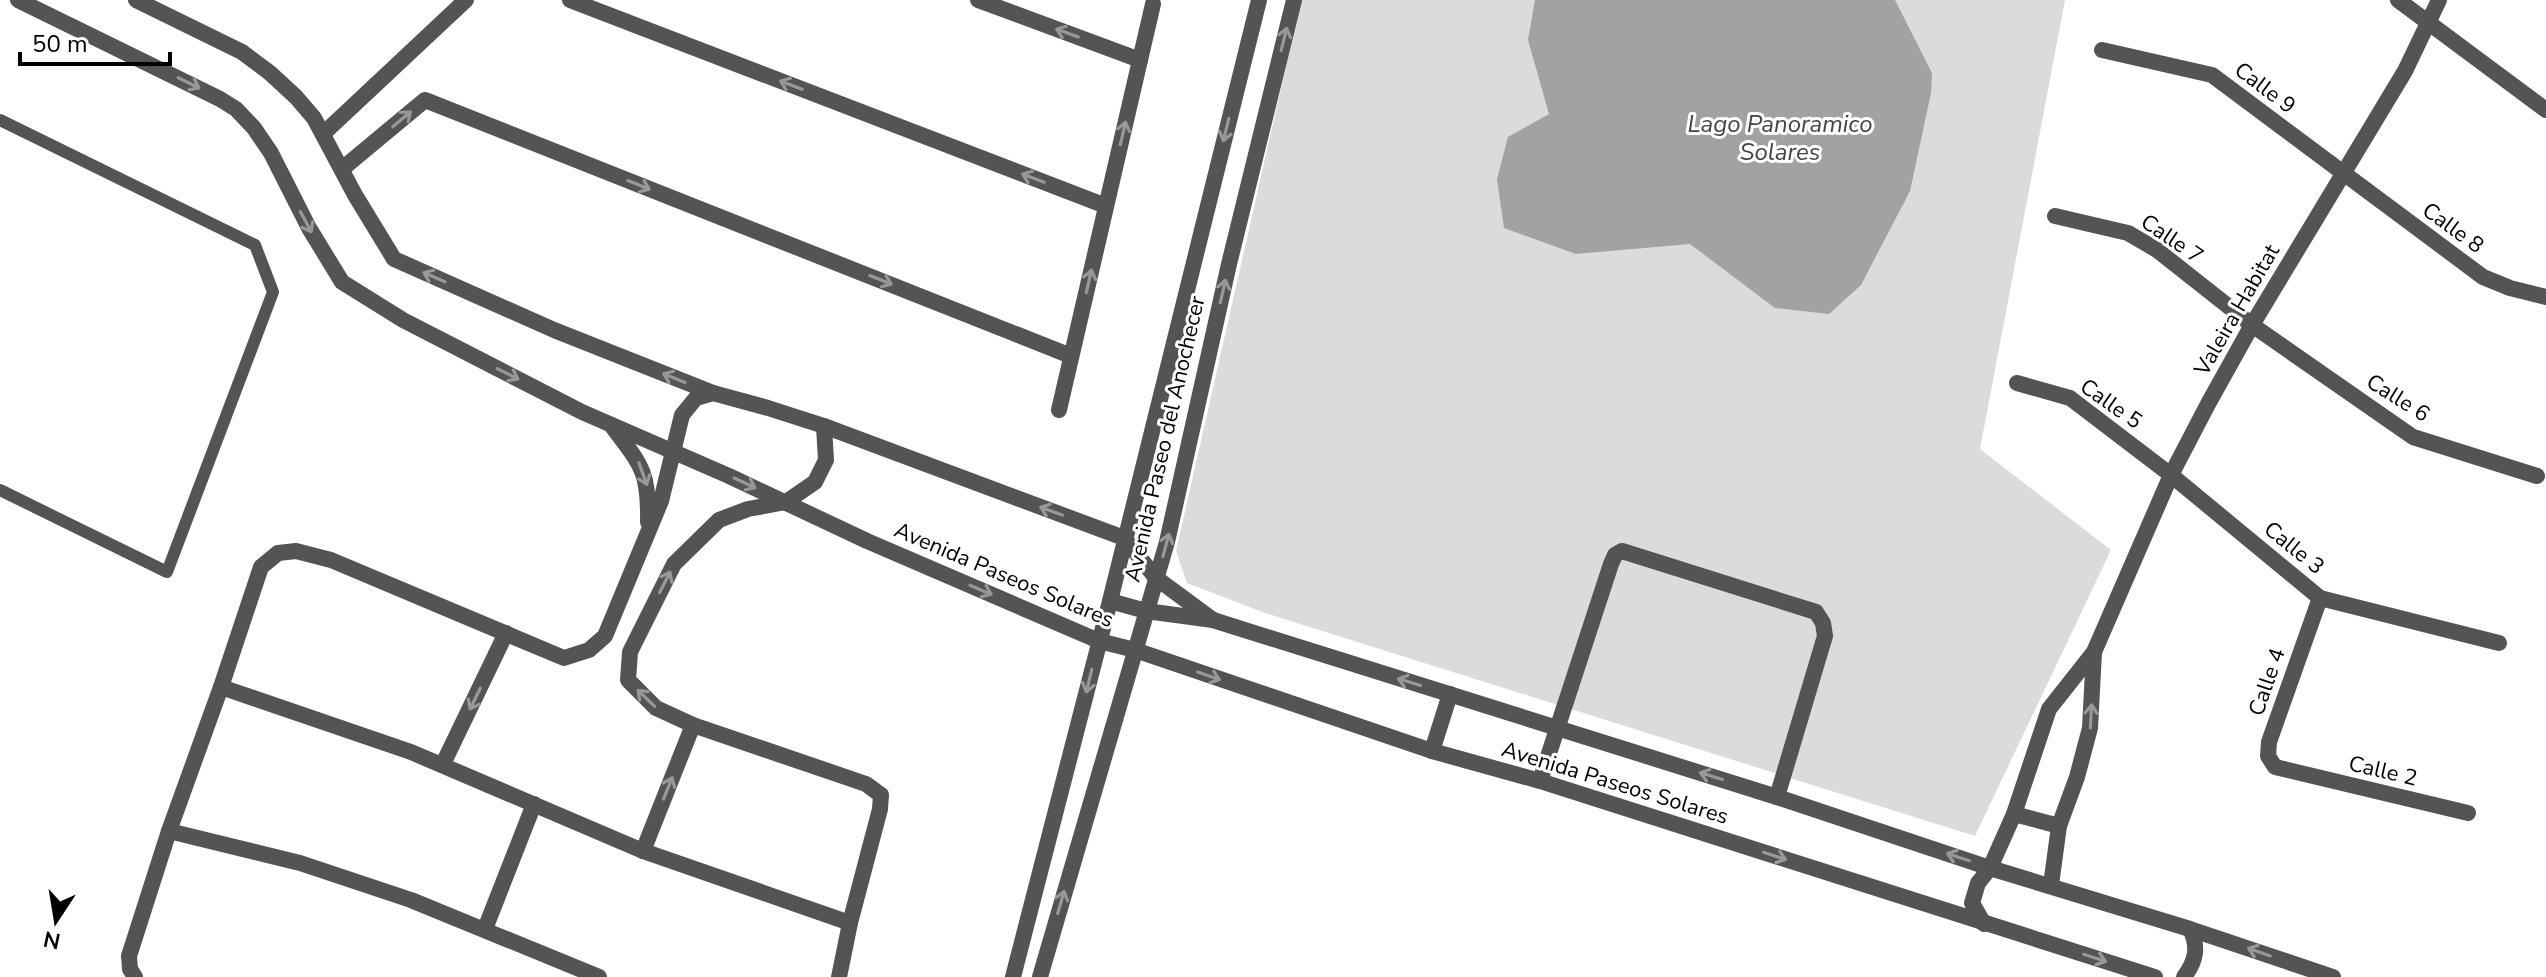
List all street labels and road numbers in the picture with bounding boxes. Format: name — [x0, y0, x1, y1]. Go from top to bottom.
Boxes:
street label: Calle 9 — [2228, 55, 2302, 121]
street label: Calle 8 — [2416, 195, 2490, 261]
street label: Calle 7 — [2135, 207, 2209, 271]
street label: Valeira Habitat — [2187, 238, 2287, 382]
street label: Avenida Paseo del Anochecer — [1117, 293, 1213, 585]
street label: Calle 6 — [2361, 367, 2435, 429]
street label: Calle 5 — [2074, 372, 2148, 436]
street label: Calle 3 — [2258, 514, 2330, 582]
street label: Avenida Paseos Solares — [890, 515, 1118, 635]
street label: Calle 4 — [2241, 644, 2293, 720]
street label: Avenida Paseos Solares — [1498, 734, 1732, 832]
street label: Calle 2 — [2346, 749, 2420, 793]

